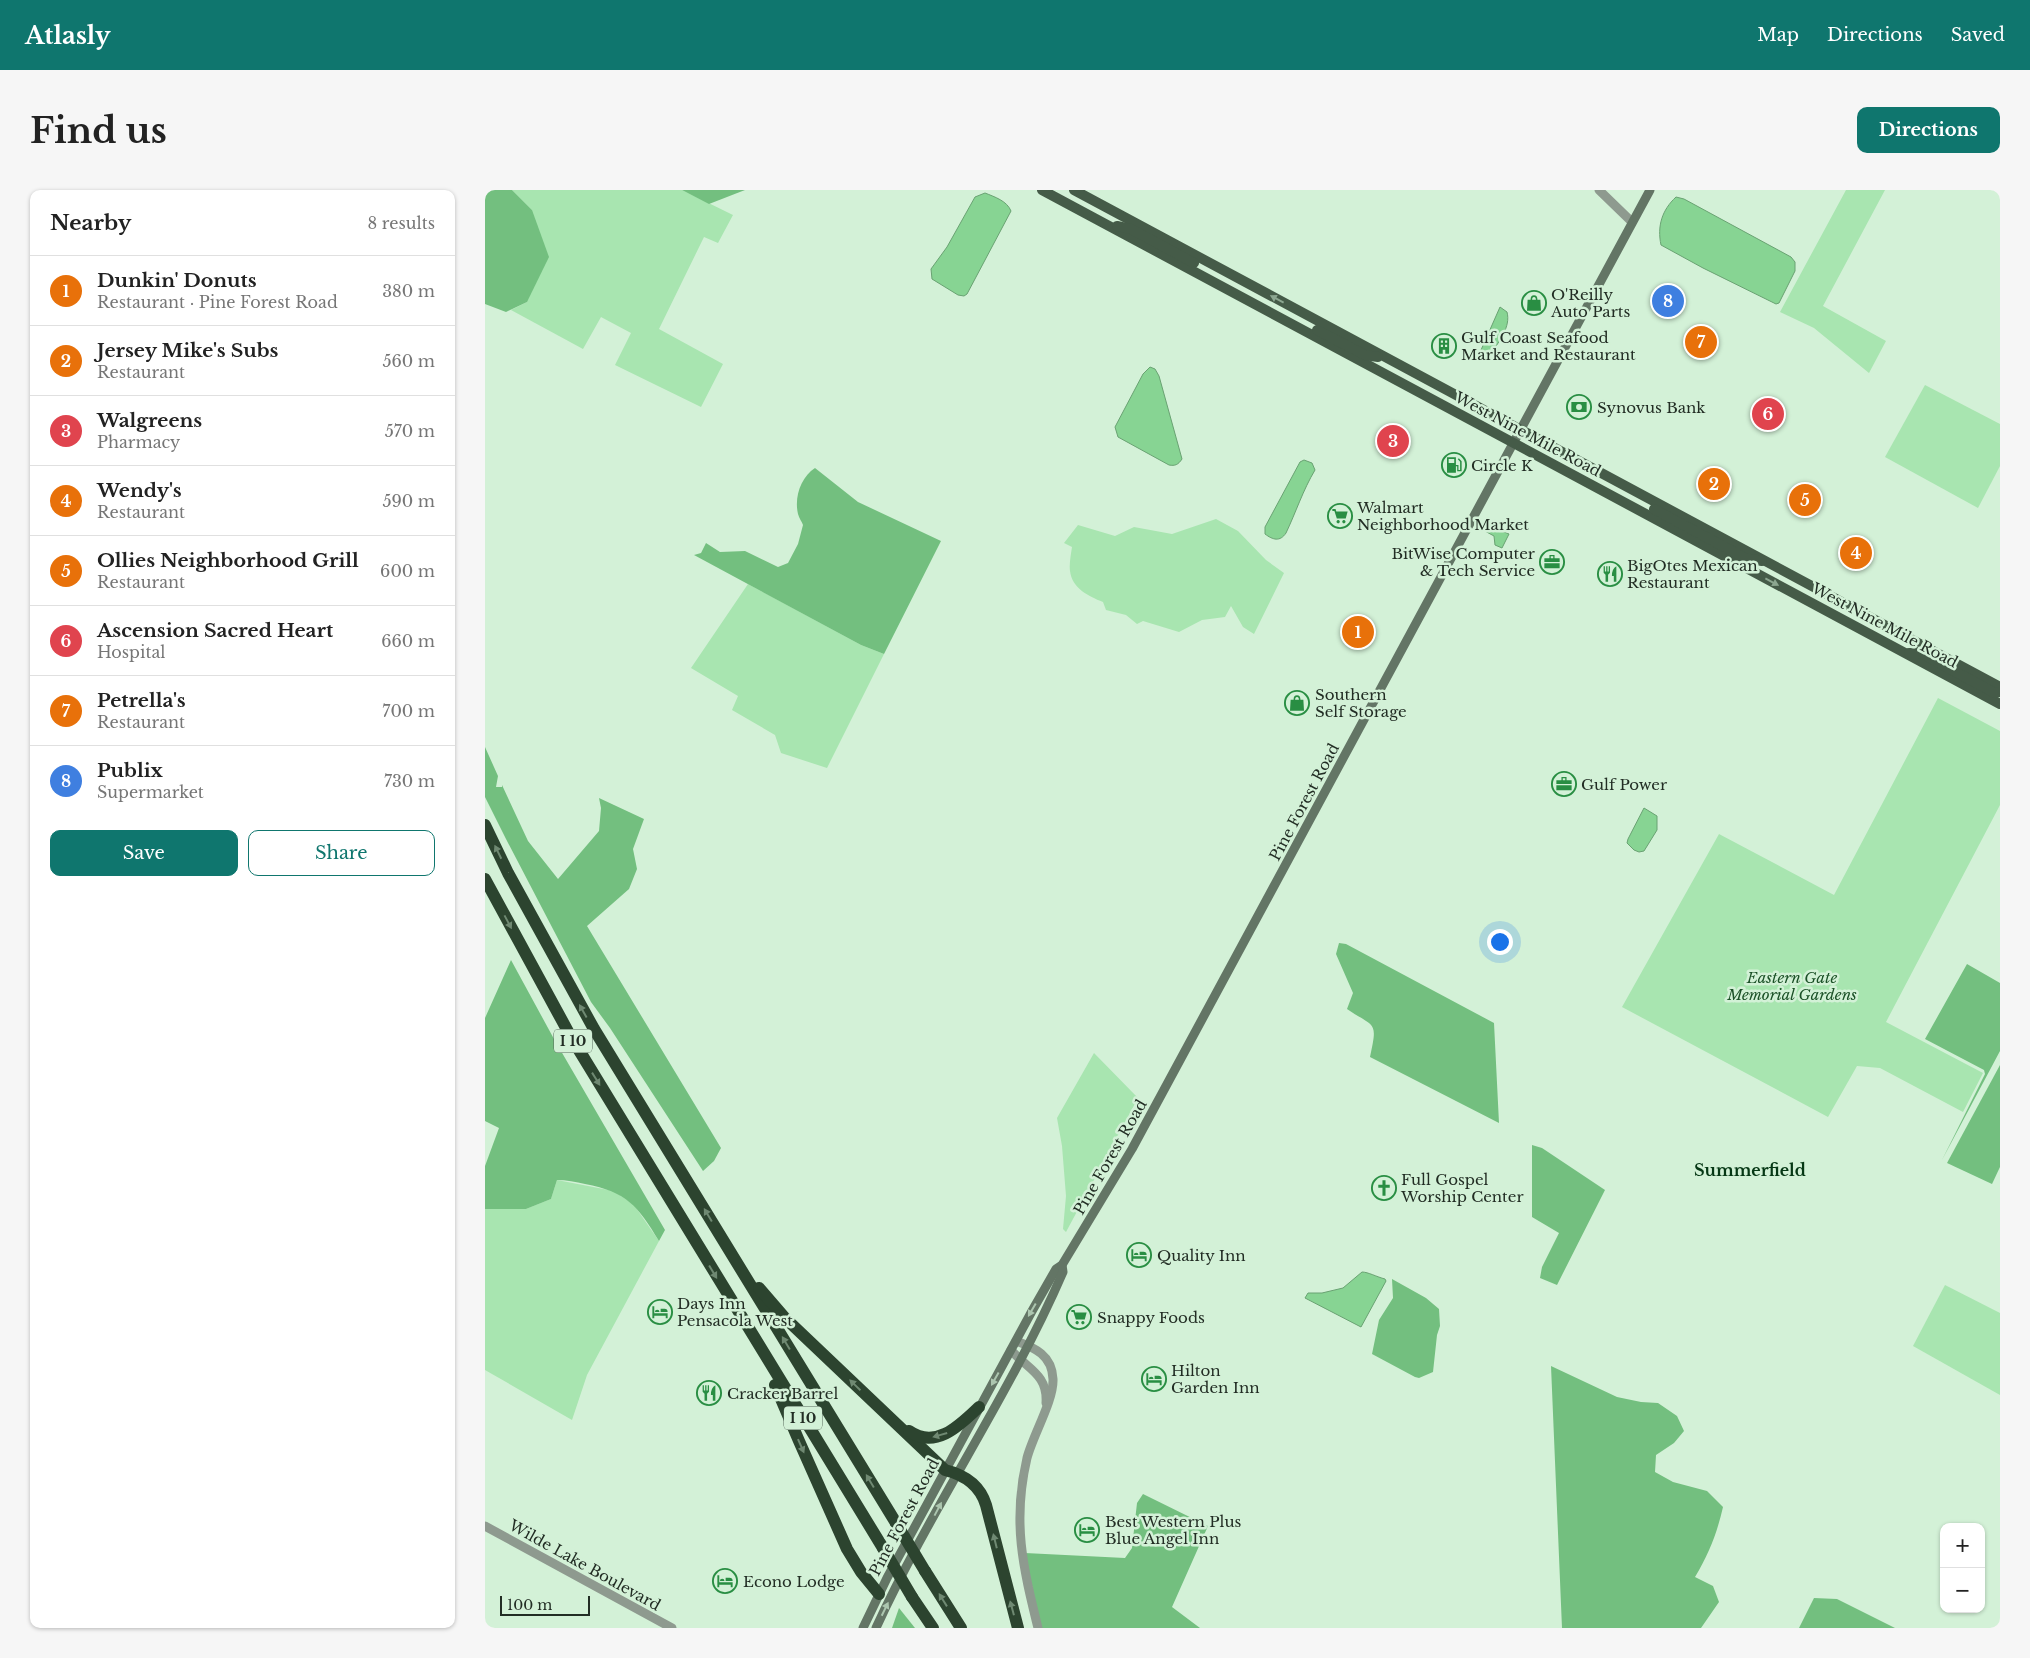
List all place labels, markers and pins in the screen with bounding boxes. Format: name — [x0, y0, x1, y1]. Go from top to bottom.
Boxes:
pin: 8 — [1652, 282, 1684, 320]
place label: O'Reilly Auto Parts — [1550, 285, 1630, 321]
shop icon: O'Reilly Auto Parts — [1521, 290, 1547, 316]
pin: 7 — [1685, 323, 1717, 361]
place label: Gulf Coast Seafood Market and Restaurant — [1461, 328, 1636, 364]
building icon: Gulf Coast Seafood Market and Restaurant — [1431, 333, 1457, 359]
bank icon: Synovus Bank — [1566, 394, 1592, 420]
pin: 6 — [1752, 395, 1784, 433]
place label: Synovus Bank — [1597, 398, 1706, 417]
pin: 3 — [1377, 422, 1409, 460]
fuel station icon: Circle K — [1441, 452, 1467, 478]
place label: Circle K — [1471, 456, 1533, 475]
pin: 2 — [1698, 465, 1730, 503]
pin: 5 — [1789, 481, 1821, 519]
place label: Walmart Neighborhood Market — [1356, 498, 1529, 534]
supermarket icon: Walmart Neighborhood Market — [1327, 503, 1353, 529]
pin: 4 — [1840, 534, 1872, 572]
place label: BitWise Computer & Tech Service — [1392, 544, 1536, 580]
office icon: BitWise Computer & Tech Service — [1539, 549, 1565, 575]
place label: BigOtes Mexican Restaurant — [1627, 556, 1758, 592]
restaurant icon: BigOtes Mexican Restaurant — [1597, 561, 1623, 587]
pin: 1 — [1342, 613, 1374, 651]
place label: Southern Self Storage — [1315, 685, 1407, 721]
shop icon: Southern Self Storage — [1284, 690, 1310, 716]
office icon: Gulf Power — [1551, 771, 1577, 797]
place label: Gulf Power — [1581, 775, 1668, 794]
place label: Full Gospel Worship Center — [1400, 1170, 1524, 1206]
church icon: Full Gospel Worship Center — [1371, 1175, 1397, 1201]
hotel icon: Quality Inn — [1126, 1242, 1152, 1268]
place label: Quality Inn — [1157, 1246, 1246, 1265]
place label: Days Inn Pensacola West — [677, 1294, 793, 1330]
hotel icon: Days Inn Pensacola West — [647, 1299, 673, 1325]
supermarket icon: Snappy Foods — [1066, 1304, 1092, 1330]
place label: Snappy Foods — [1097, 1308, 1205, 1327]
place label: Hilton Garden Inn — [1171, 1361, 1260, 1397]
hotel icon: Hilton Garden Inn — [1141, 1366, 1167, 1392]
restaurant icon: Cracker Barrel — [696, 1380, 722, 1406]
place label: Cracker Barrel — [727, 1384, 838, 1403]
place label: Best Western Plus Blue Angel Inn — [1105, 1512, 1241, 1548]
hotel icon: Best Western Plus Blue Angel Inn — [1074, 1517, 1100, 1543]
hotel icon: Econo Lodge — [712, 1568, 738, 1594]
place label: Econo Lodge — [743, 1572, 845, 1591]

